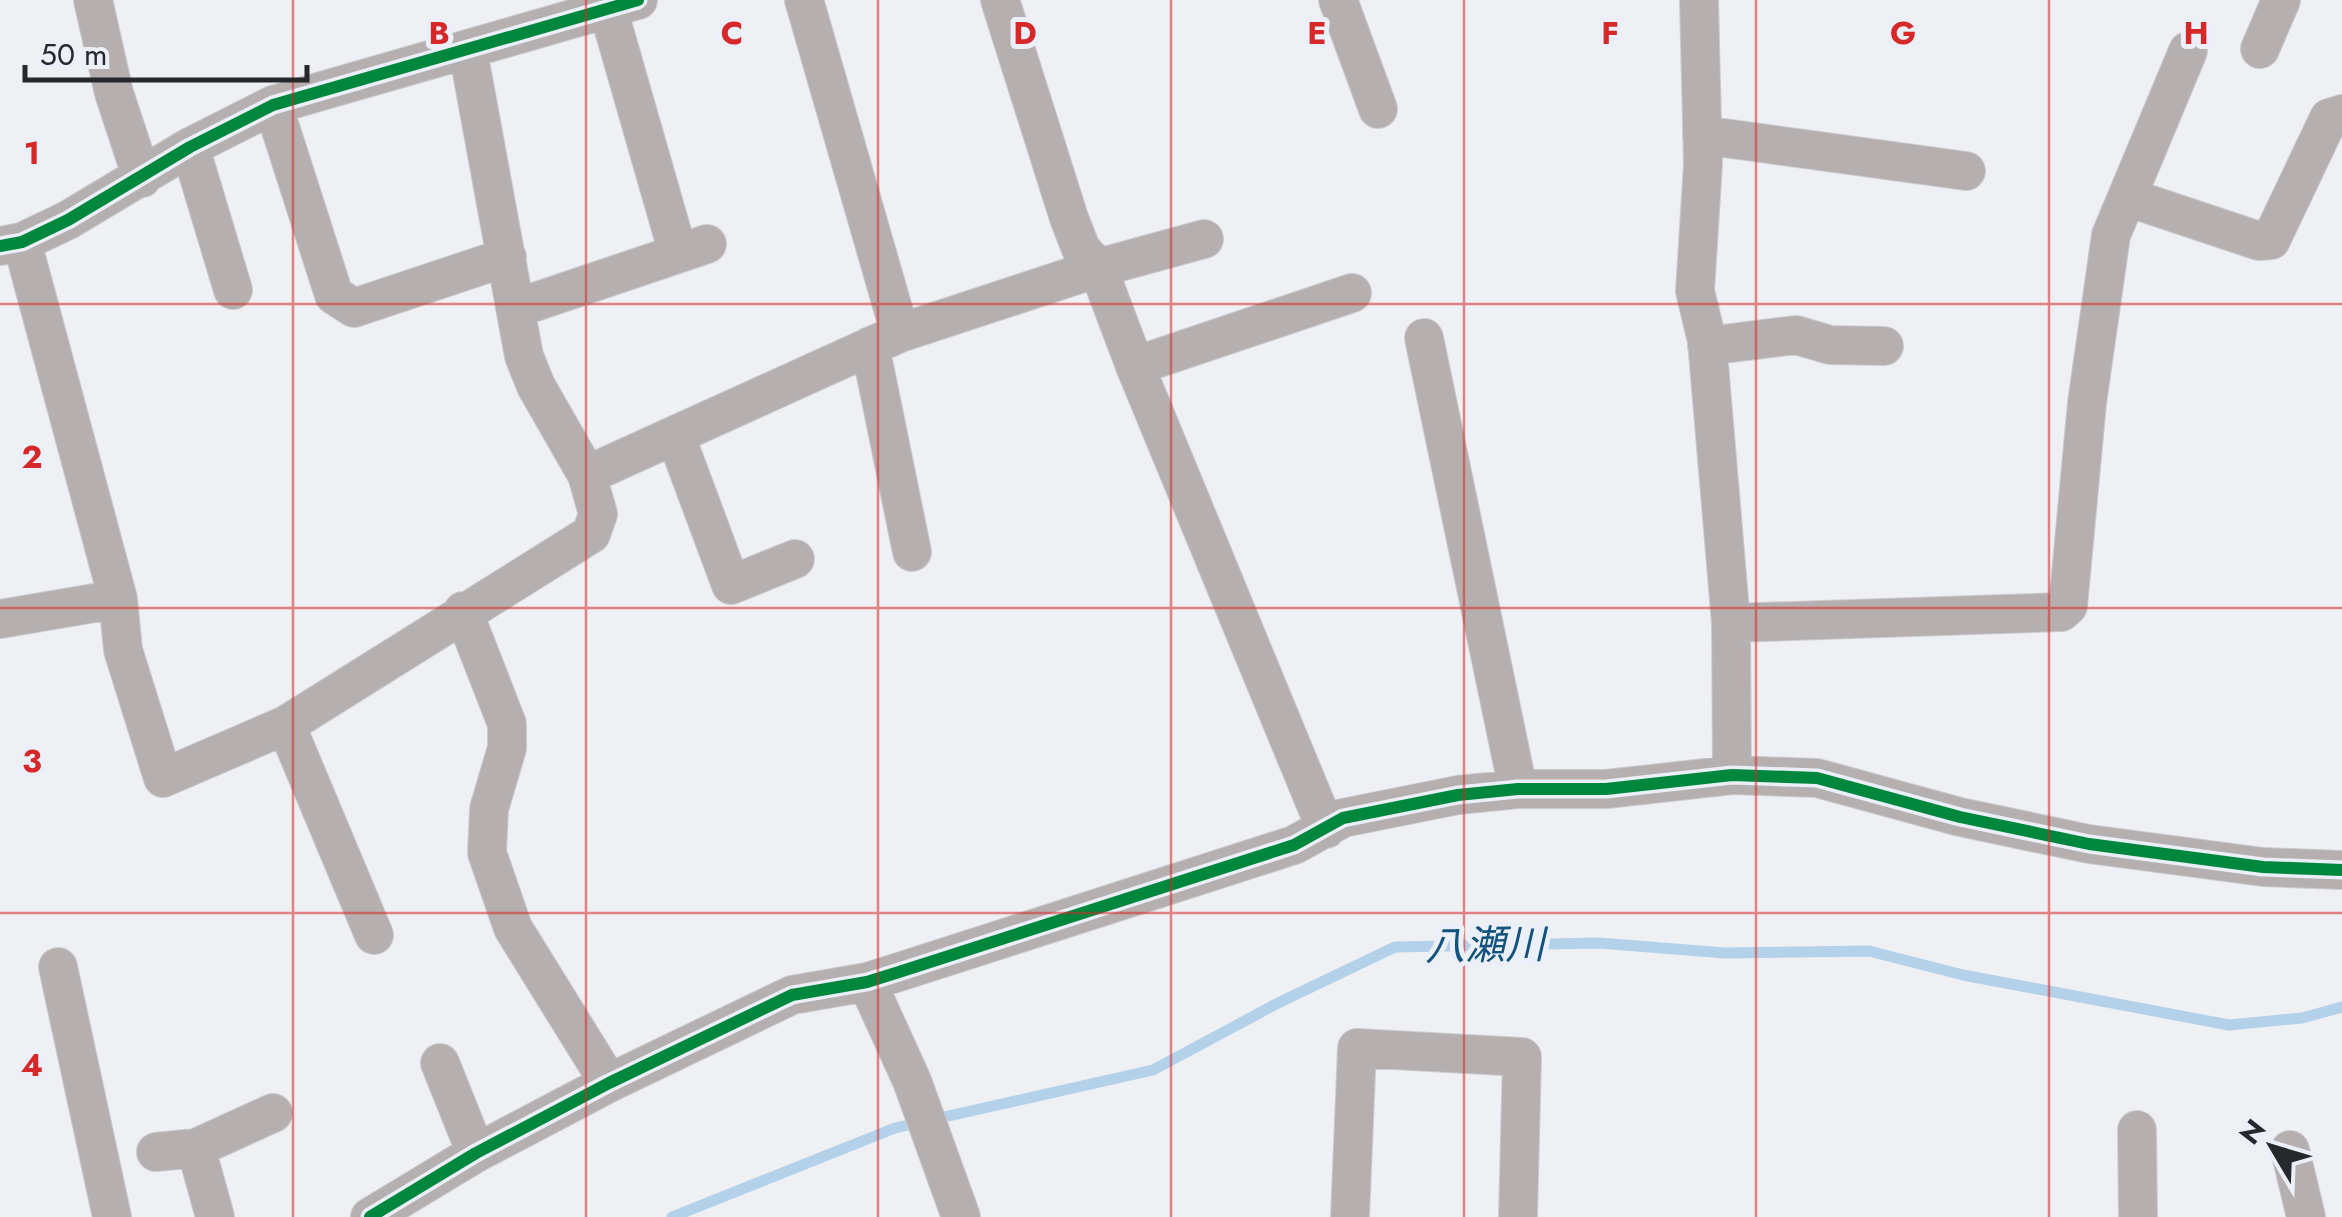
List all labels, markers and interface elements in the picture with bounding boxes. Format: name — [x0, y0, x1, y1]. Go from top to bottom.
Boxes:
text: B — [428, 10, 450, 56]
text: C — [721, 10, 743, 56]
text: D — [1013, 10, 1037, 56]
text: E — [1307, 10, 1327, 56]
text: F — [1601, 10, 1619, 56]
text: G — [1890, 10, 1916, 56]
text: H — [2183, 10, 2209, 56]
scale bar — [25, 20, 308, 82]
text: 50 m — [40, 33, 107, 76]
text: 1 — [24, 130, 40, 176]
text: 2 — [22, 434, 43, 480]
text: 3 — [22, 738, 42, 784]
water label: 八瀬川 — [1425, 915, 1549, 975]
text: 4 — [21, 1042, 43, 1088]
north arrow — [2222, 1097, 2322, 1197]
text: N — [2230, 1111, 2276, 1153]

